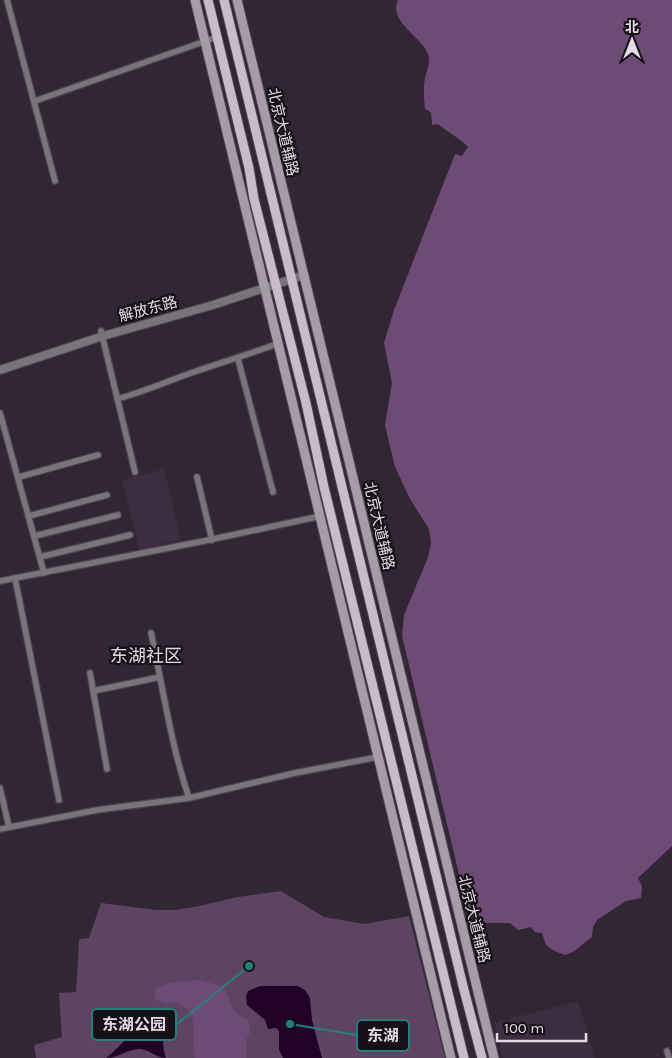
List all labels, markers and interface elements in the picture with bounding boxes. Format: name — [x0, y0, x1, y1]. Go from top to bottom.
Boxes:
north arrow — [607, 15, 657, 65]
text: 北 — [625, 19, 639, 36]
street label: 北京大道辅路 — [264, 86, 302, 178]
street label: 解放东路 — [117, 293, 179, 325]
street label: 北京大道辅路 — [360, 480, 398, 572]
district label: 东湖社区 — [110, 645, 182, 667]
street label: 北京大道辅路 — [454, 873, 494, 965]
callout: 东湖公园 — [92, 1009, 176, 1040]
scale bar — [497, 1010, 586, 1042]
text: 东湖公园 — [102, 1015, 166, 1034]
text: 100 m — [504, 1019, 544, 1037]
callout: 东湖 — [357, 1020, 409, 1051]
text: 东湖 — [367, 1026, 399, 1045]

